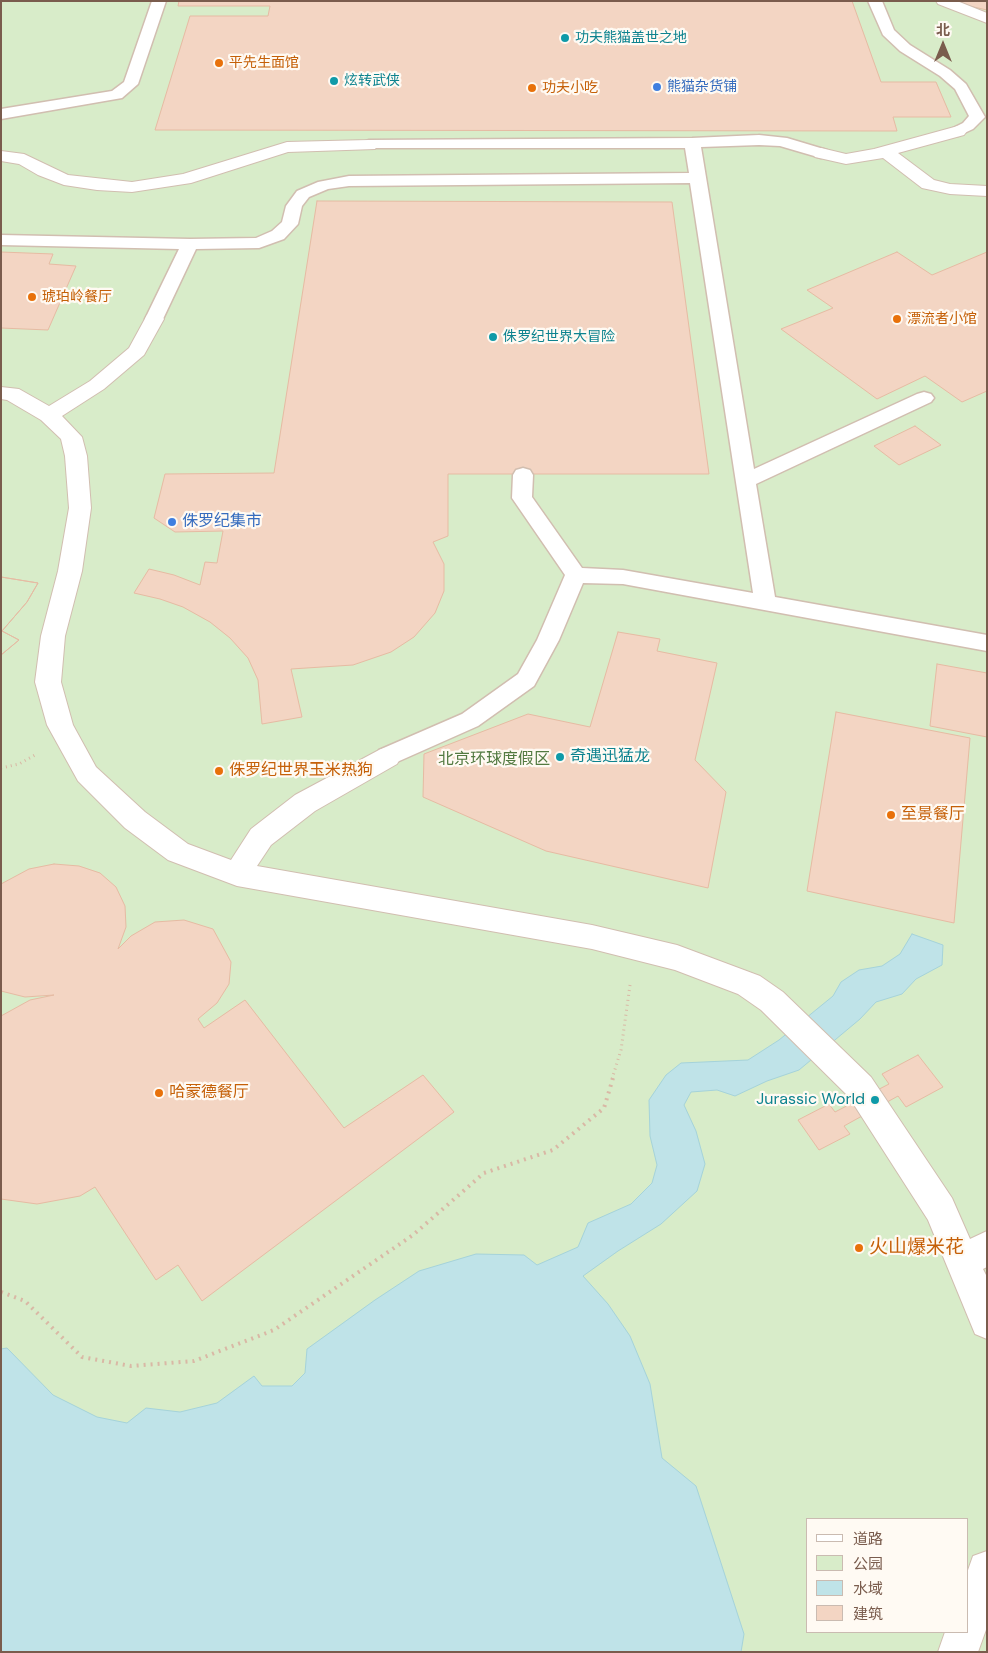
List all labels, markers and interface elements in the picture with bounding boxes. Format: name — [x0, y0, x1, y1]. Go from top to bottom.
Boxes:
north arrow — [918, 20, 968, 70]
text: 北 — [936, 21, 950, 39]
place label: 功夫熊猫盖世之地 — [575, 30, 687, 46]
marker: 功夫熊猫盖世之地 — [559, 32, 571, 44]
place label: 平先生面馆 — [229, 55, 299, 71]
marker: 平先生面馆 — [213, 57, 225, 69]
place label: 炫转武侠 — [344, 73, 400, 89]
marker: 炫转武侠 — [328, 75, 340, 87]
place label: 熊猫杂货铺 — [667, 79, 737, 95]
place label: 功夫小吃 — [542, 80, 598, 96]
marker: 熊猫杂货铺 — [651, 81, 663, 93]
marker: 功夫小吃 — [526, 82, 538, 94]
place label: 琥珀岭餐厅 — [42, 289, 112, 305]
marker: 琥珀岭餐厅 — [26, 291, 38, 303]
place label: 漂流者小馆 — [907, 311, 977, 327]
marker: 漂流者小馆 — [891, 313, 903, 325]
place label: 侏罗纪世界大冒险 — [503, 329, 615, 345]
marker: 侏罗纪世界大冒险 — [487, 331, 499, 343]
place label: 侏罗纪集市 — [182, 512, 262, 532]
marker: 侏罗纪集市 — [166, 516, 178, 528]
place label: 奇遇迅猛龙 — [570, 747, 650, 767]
park label: 北京环球度假区 — [438, 750, 550, 770]
marker: 奇遇迅猛龙 — [554, 751, 566, 763]
place label: 侏罗纪世界玉米热狗 — [229, 761, 373, 781]
marker: 侏罗纪世界玉米热狗 — [213, 765, 225, 777]
place label: 至景餐厅 — [901, 805, 965, 825]
marker: 至景餐厅 — [885, 809, 897, 821]
place label: 哈蒙德餐厅 — [169, 1083, 249, 1103]
marker: 哈蒙德餐厅 — [153, 1087, 165, 1099]
place label: Jurassic World — [756, 1090, 865, 1110]
marker: Jurassic World — [869, 1094, 881, 1106]
place label: 火山爆米花 — [869, 1237, 964, 1259]
marker: 火山爆米花 — [853, 1242, 865, 1254]
legend — [806, 1518, 968, 1633]
text: 道路 — [853, 1529, 883, 1549]
text: 公园 — [853, 1554, 883, 1574]
text: 水域 — [853, 1579, 883, 1599]
text: 建筑 — [853, 1604, 883, 1624]

